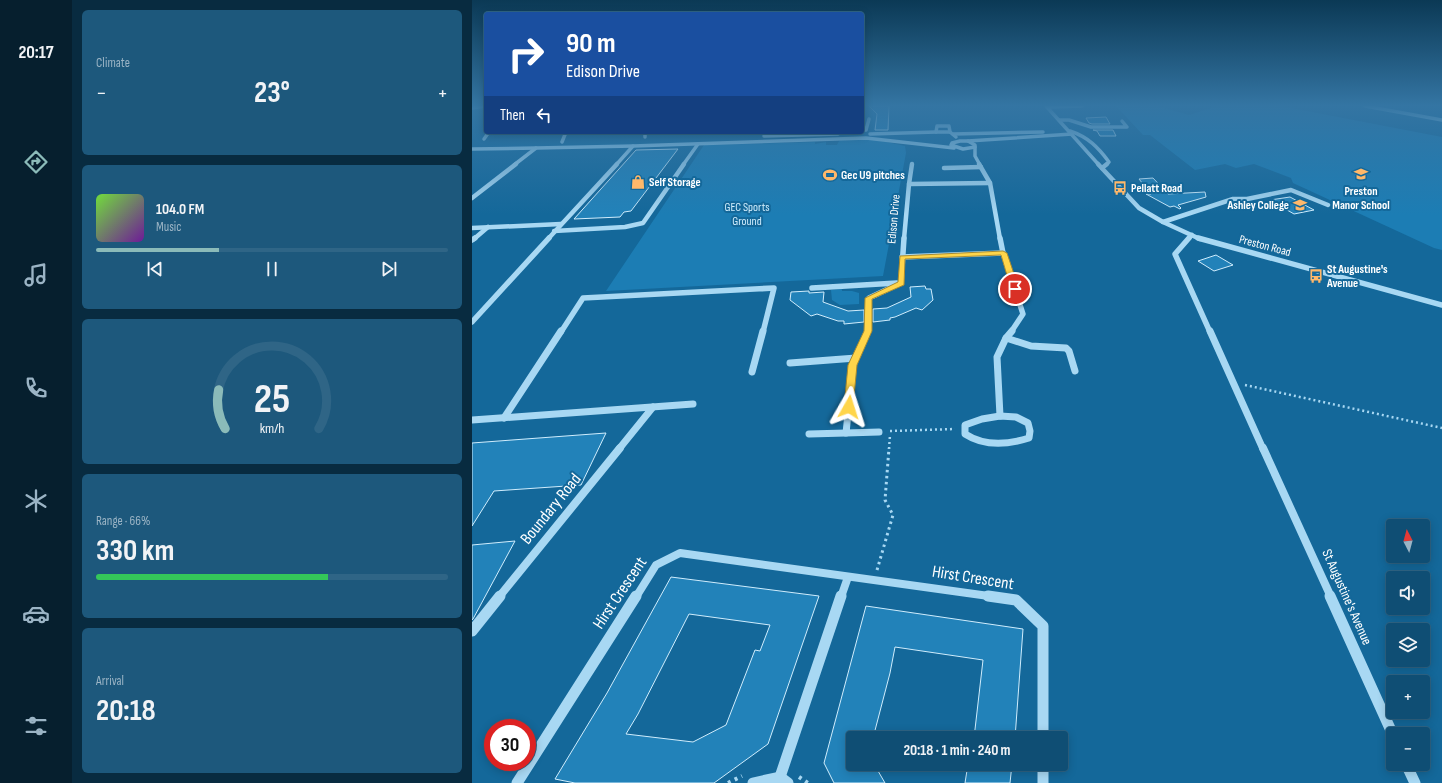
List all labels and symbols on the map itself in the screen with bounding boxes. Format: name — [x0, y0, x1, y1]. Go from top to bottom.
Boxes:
school or university icon: Preston Manor School — [1353, 166, 1369, 182]
sports icon: Gec U9 pitches — [822, 167, 838, 183]
place label: Gec U9 pitches — [841, 168, 905, 183]
shop icon: Self Storage — [630, 174, 646, 190]
place label: Self Storage — [649, 175, 701, 190]
bus stop icon: Pellatt Road — [1112, 180, 1128, 196]
place label: Pellatt Road — [1131, 181, 1182, 196]
place label: Preston Manor School — [1332, 184, 1390, 213]
street label: Edison Drive — [884, 194, 904, 244]
school or university icon: Ashley College — [1292, 197, 1308, 213]
place label: Ashley College — [1227, 198, 1289, 213]
park label: GEC Sports Ground — [724, 200, 770, 229]
street label: Preston Road — [1237, 232, 1293, 260]
place label: St Augustine's Avenue — [1326, 262, 1388, 291]
bus stop icon: St Augustine's Avenue — [1308, 268, 1324, 284]
pin — [998, 272, 1032, 306]
position arrow — [828, 386, 870, 428]
street label: Boundary Road — [516, 470, 586, 548]
north arrow — [1386, 519, 1430, 563]
street label: St Augustine's Avenue — [1318, 547, 1376, 647]
street label: Hirst Crescent — [589, 553, 651, 633]
street label: Hirst Crescent — [931, 562, 1015, 594]
speed limit sign: 30 — [484, 719, 536, 771]

